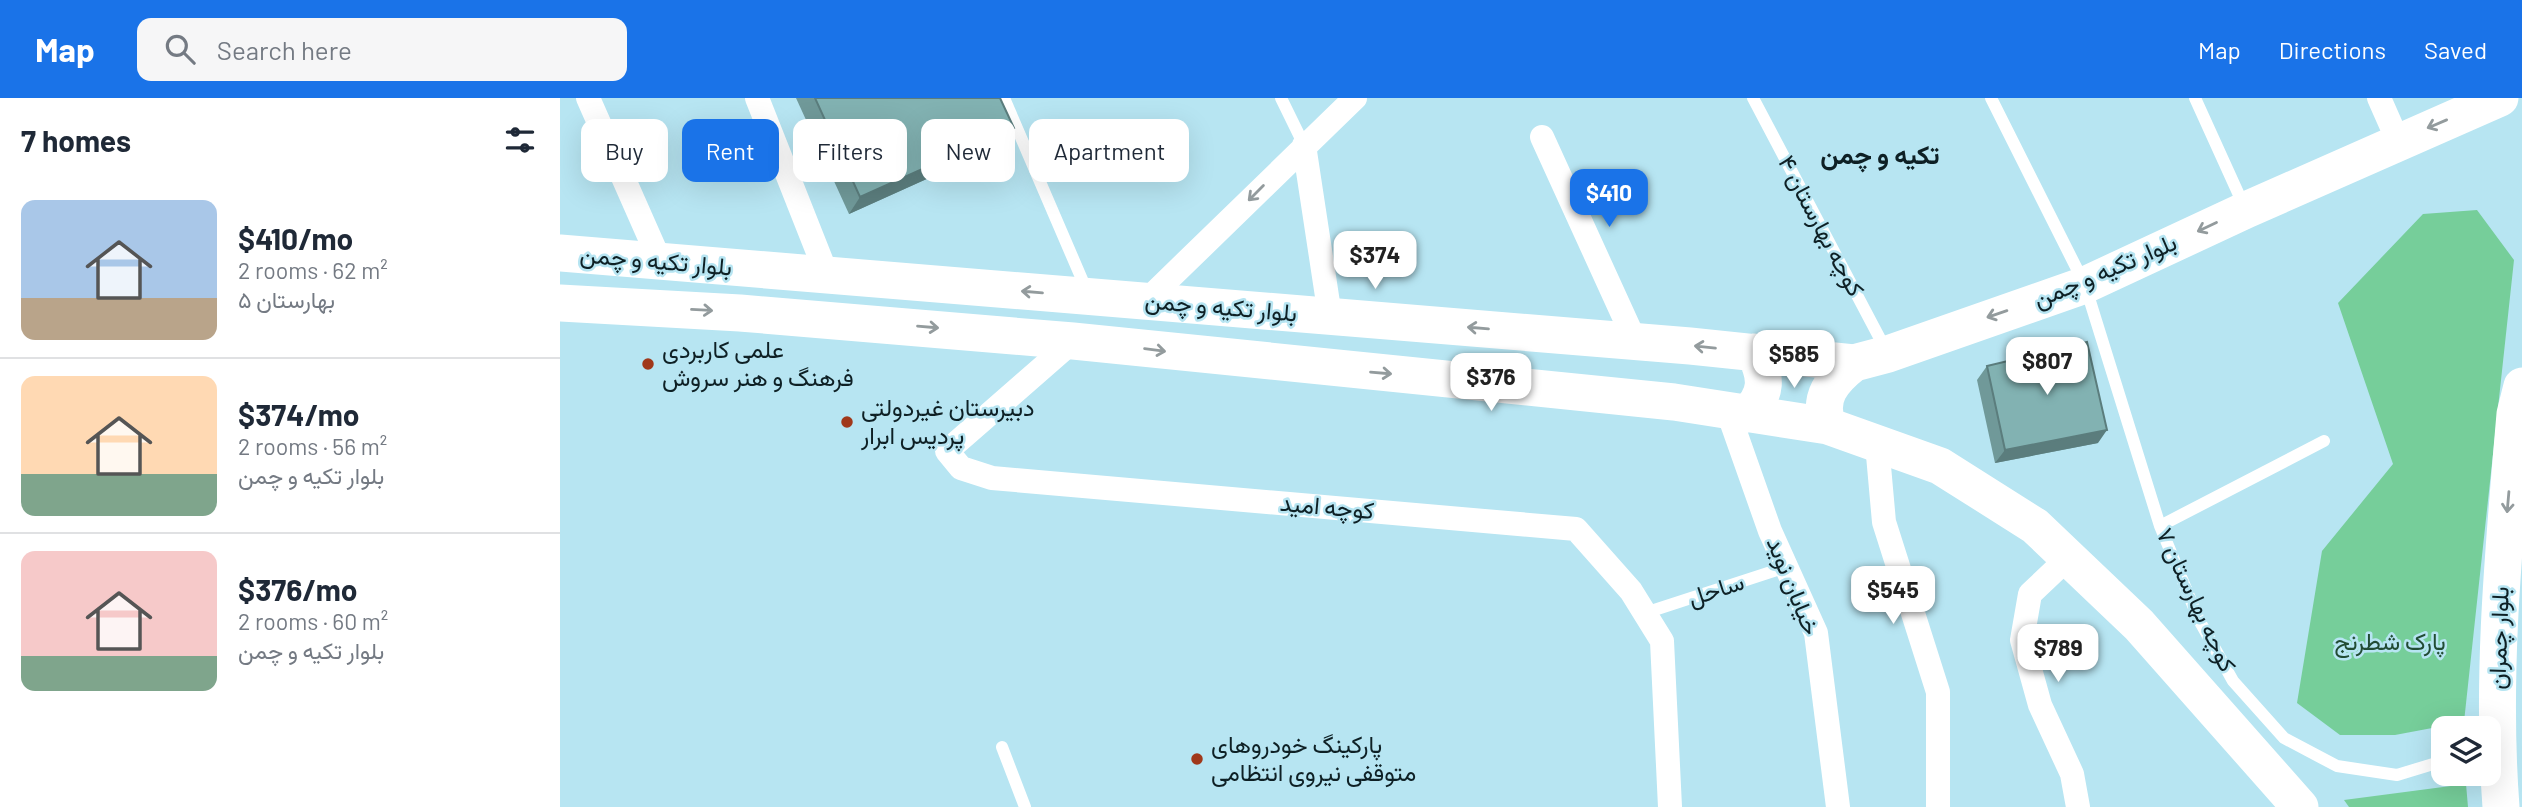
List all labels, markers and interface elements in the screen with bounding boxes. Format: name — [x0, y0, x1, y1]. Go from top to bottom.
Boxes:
search box — [137, 18, 627, 81]
text: Map — [35, 29, 95, 69]
icon: search — [161, 30, 199, 68]
text: Search here — [217, 34, 352, 65]
text: Map — [2198, 35, 2241, 64]
text: Directions — [2279, 35, 2386, 64]
text: Saved — [2424, 35, 2487, 64]
chip: Buy — [581, 119, 668, 182]
chip: Rent — [682, 119, 779, 182]
chip: Filters — [793, 119, 907, 182]
chip: New — [921, 119, 1015, 182]
chip: Apartment — [1029, 119, 1189, 182]
one-way arrow — [2427, 119, 2449, 132]
icon: filters — [501, 121, 539, 159]
text: 7 homes — [21, 122, 131, 158]
district label: تکیه و چمن — [1820, 138, 1940, 173]
street label: کوچه بهارستان ۴ — [1770, 150, 1872, 302]
pin: $410 — [1568, 170, 1650, 229]
text: $410 — [1586, 178, 1632, 206]
one-way arrow — [1248, 185, 1265, 202]
text: $410/mo — [238, 220, 353, 256]
one-way arrow — [2197, 221, 2218, 235]
street label: بلوار تکیه و چمن — [2028, 226, 2182, 316]
icon: home — [77, 228, 161, 312]
pin: $374 — [1334, 232, 1416, 291]
street label: بلوار تکیه و چمن — [579, 238, 733, 284]
text: $374 — [1350, 240, 1400, 268]
text: 2 rooms · 62 m² — [238, 256, 388, 284]
street label: بلوار تکیه و چمن — [1144, 284, 1298, 330]
text: بهارستان ۵ — [238, 285, 335, 313]
one-way arrow — [1021, 285, 1043, 298]
one-way arrow — [690, 304, 712, 317]
one-way arrow — [1986, 309, 2008, 321]
one-way arrow — [917, 321, 939, 334]
one-way arrow — [1467, 321, 1490, 334]
pin: $585 — [1753, 330, 1835, 390]
place label: علمی کاربردی فرهنگ و هنر سروش — [662, 334, 854, 393]
pin: $807 — [2006, 338, 2088, 397]
text: $585 — [1769, 339, 1819, 367]
one-way arrow — [1694, 340, 1717, 353]
one-way arrow — [1143, 343, 1166, 356]
text: $807 — [2022, 346, 2072, 374]
pin: $376 — [1450, 354, 1532, 413]
marker: علمی کاربردی فرهنگ و هنر سروش — [640, 356, 656, 372]
text: $376 — [1466, 362, 1516, 390]
one-way arrow — [1369, 367, 1392, 380]
place label: دبیرستان غیردولتی پرديس ابرار — [860, 392, 1035, 452]
text: $374/mo — [238, 396, 359, 432]
icon: home — [77, 404, 161, 488]
marker: دبیرستان غیردولتی پرديس ابرار — [839, 414, 855, 430]
text: 2 rooms · 56 m² — [238, 432, 387, 460]
text: بلوار تکیه و چمن — [238, 461, 384, 489]
street label: کوچه امید — [1279, 487, 1375, 527]
one-way arrow — [2501, 490, 2514, 513]
street label: کوچه بهارستان ۷ — [2149, 523, 2243, 677]
street label: خیابان نوید — [1760, 532, 1827, 639]
street label: ساحل — [1684, 566, 1748, 612]
pin: $545 — [1852, 566, 1934, 626]
text: $376/mo — [238, 571, 357, 607]
text: $545 — [1867, 575, 1919, 603]
icon: home — [77, 579, 161, 663]
street label: بلوار چمران — [2481, 586, 2517, 690]
text: 2 rooms · 60 m² — [238, 607, 388, 635]
pin: $789 — [2017, 624, 2099, 684]
park label: پارک شطرنج — [2334, 626, 2446, 659]
text: $789 — [2033, 633, 2083, 661]
text: بلوار تکیه و چمن — [238, 636, 384, 664]
map controls — [2431, 716, 2501, 786]
button: layers — [2431, 716, 2501, 786]
place label: پارکینگ خودروهای متوقفی نیروی انتظامی — [1211, 729, 1416, 788]
marker: پارکینگ خودروهای متوقفی نیروی انتظامی — [1189, 751, 1205, 767]

